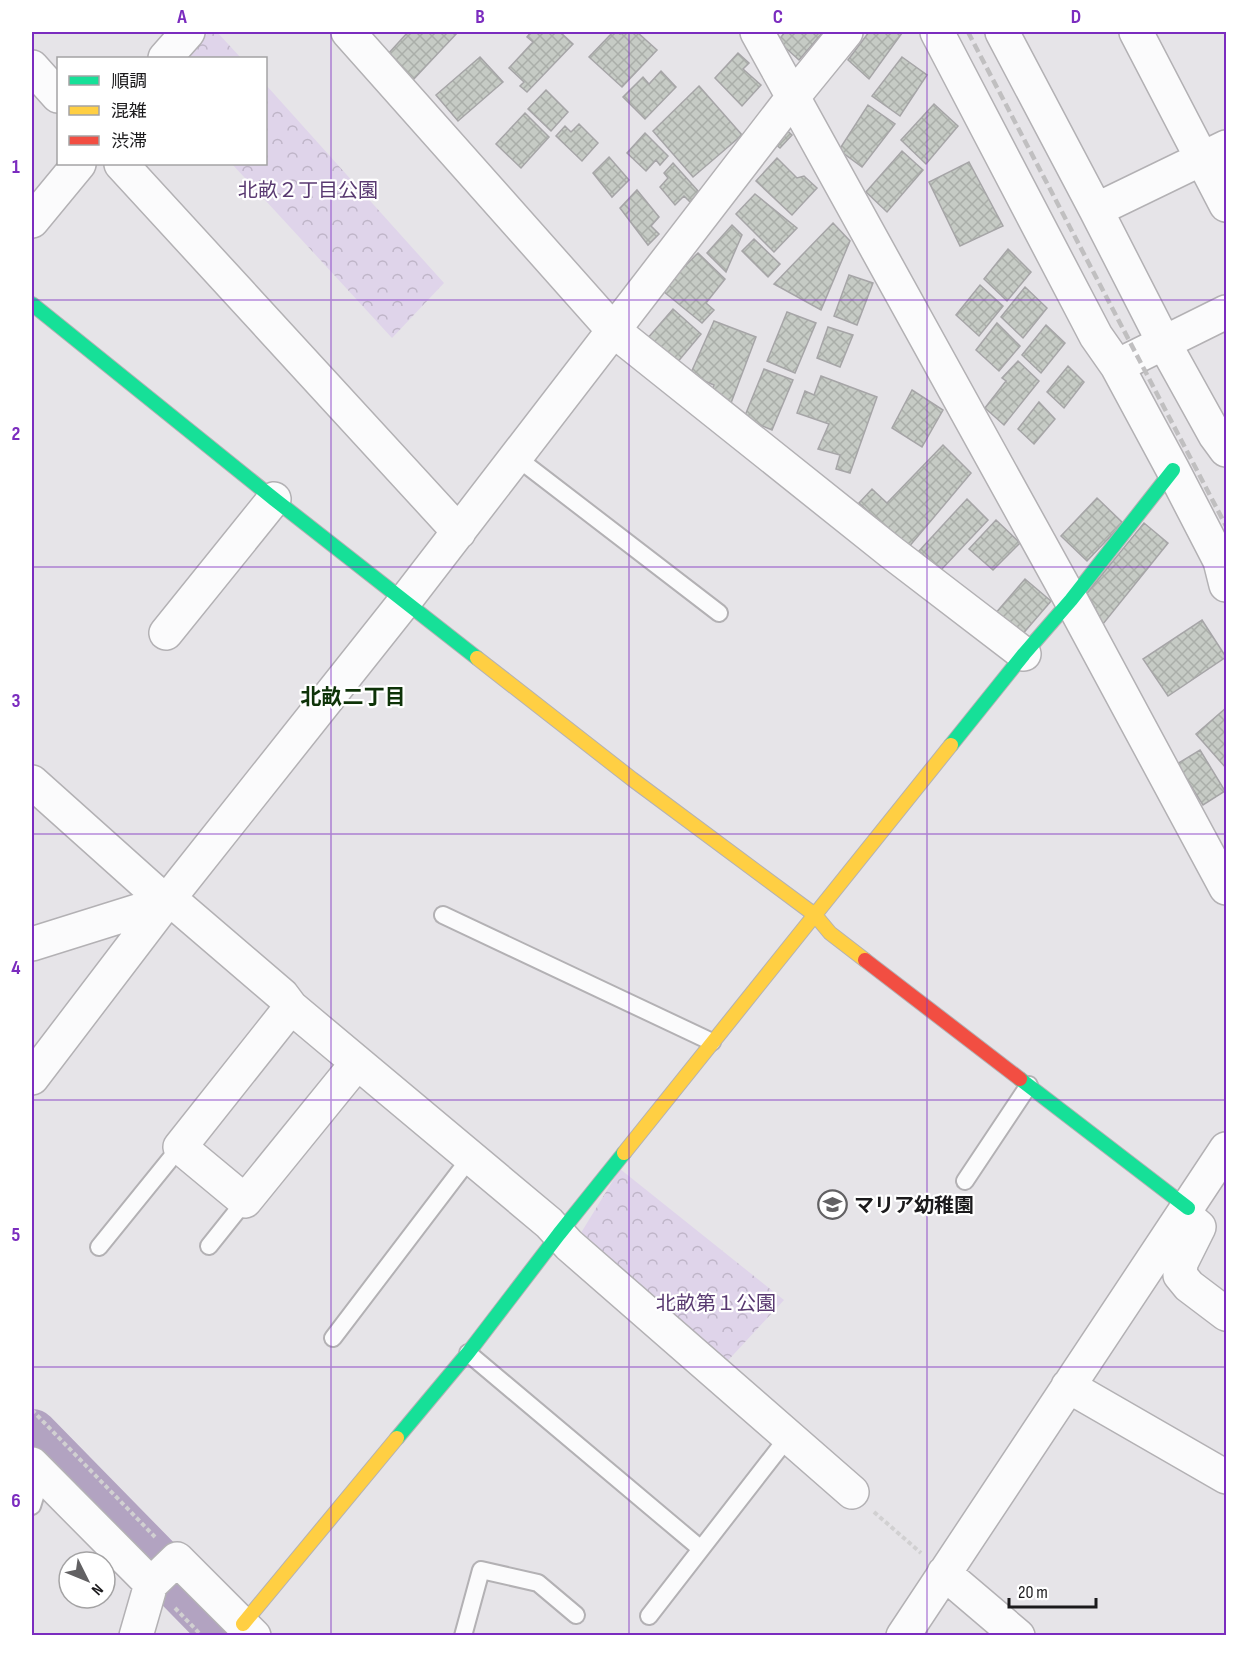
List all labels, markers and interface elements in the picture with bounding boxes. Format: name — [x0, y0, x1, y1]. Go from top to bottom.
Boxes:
text: A — [176, 5, 187, 29]
text: B — [475, 5, 485, 29]
text: C — [773, 5, 783, 29]
text: D — [1071, 5, 1081, 29]
legend — [57, 57, 267, 165]
text: 順調 — [111, 71, 147, 92]
text: 混雑 — [111, 101, 147, 122]
text: 渋滞 — [111, 131, 147, 152]
text: 1 — [12, 155, 20, 179]
park label: 北畝２丁目公園 — [238, 179, 378, 203]
text: 2 — [12, 422, 20, 446]
district label: 北畝二丁目 — [301, 685, 406, 710]
text: 3 — [12, 689, 21, 713]
text: 4 — [11, 956, 21, 980]
school or university icon: マリア幼稚園 — [817, 1189, 849, 1221]
place label: マリア幼稚園 — [854, 1194, 974, 1218]
text: 5 — [12, 1223, 21, 1247]
park label: 北畝第１公園 — [656, 1292, 776, 1316]
text: 6 — [11, 1489, 21, 1513]
north arrow — [57, 1550, 117, 1610]
scale bar — [1009, 1571, 1096, 1609]
text: N — [87, 1580, 107, 1599]
text: 20 m — [1018, 1582, 1048, 1603]

